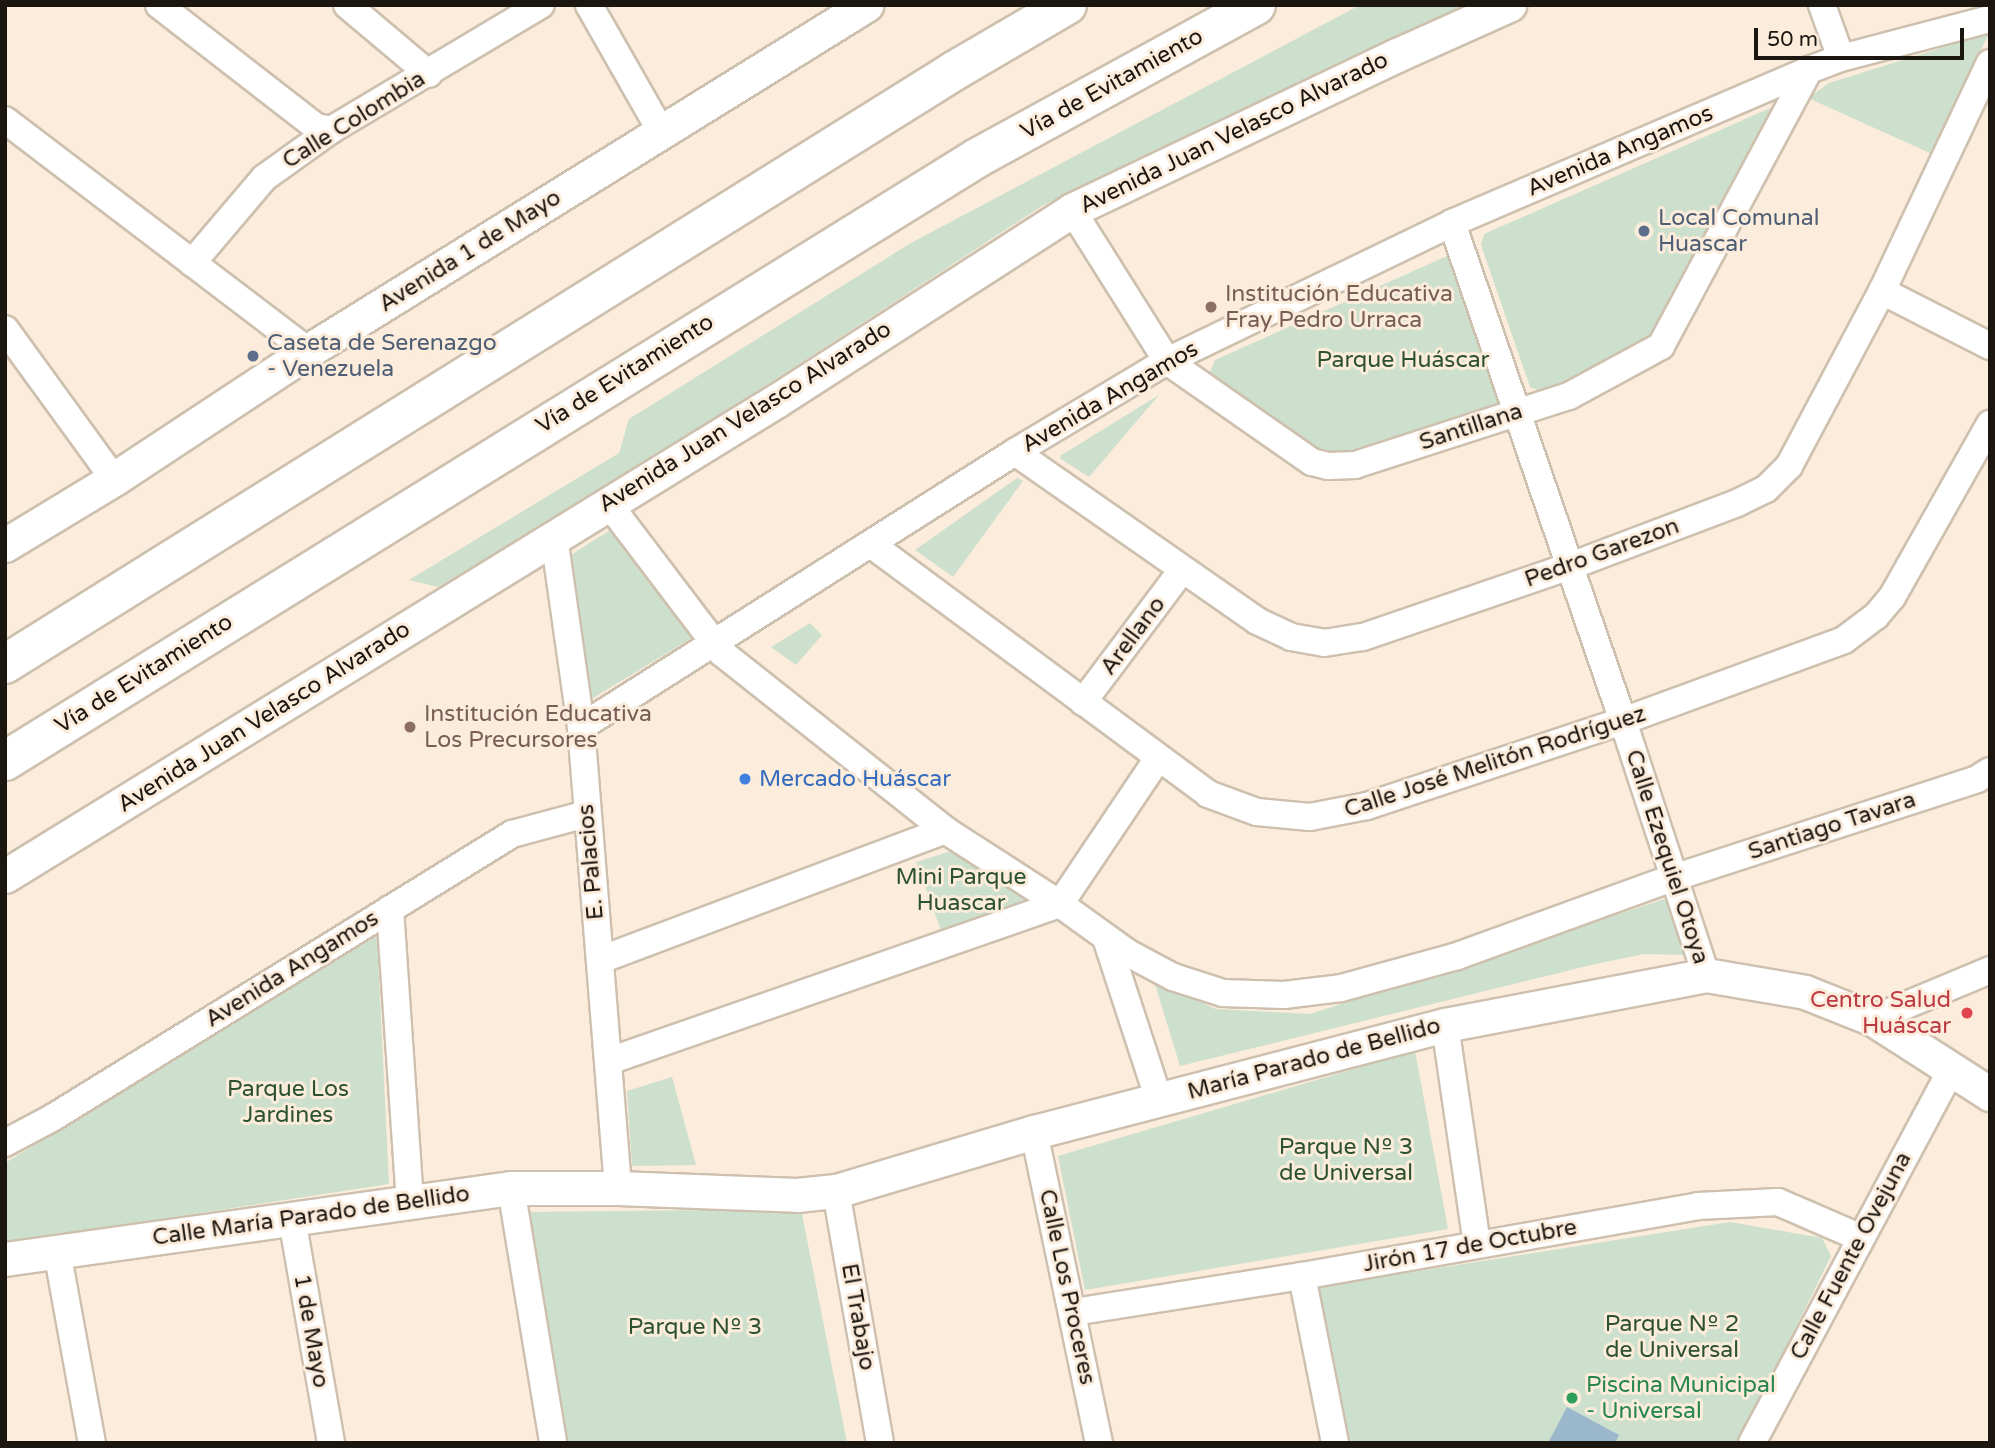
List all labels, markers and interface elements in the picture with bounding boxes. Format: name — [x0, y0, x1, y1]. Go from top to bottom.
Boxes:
scale bar — [1757, 14, 1967, 58]
street label: Vía de Evitamiento — [1016, 22, 1208, 146]
text: 50 m — [1767, 27, 1818, 52]
street label: Avenida Juan Velasco Alvarado — [1075, 46, 1393, 220]
street label: Calle Colombia — [278, 65, 430, 175]
street label: Avenida Angamos — [1523, 99, 1717, 203]
street label: Avenida 1 de Mayo — [374, 184, 566, 318]
place label: Local Comunal Huascar — [1658, 204, 1819, 258]
marker: Local Comunal Huascar — [1636, 223, 1652, 239]
place label: Institución Educativa Fray Pedro Urraca — [1225, 280, 1453, 334]
marker: Institución Educativa Fray Pedro Urraca — [1203, 299, 1219, 315]
street label: Vía de Evitamiento — [531, 308, 719, 440]
street label: Avenida Juan Velasco Alvarado — [594, 315, 896, 519]
place label: Caseta de Serenazgo - Venezuela — [267, 329, 497, 383]
street label: Avenida Angamos — [1017, 335, 1203, 459]
park label: Parque Huáscar — [1317, 346, 1489, 374]
marker: Caseta de Serenazgo - Venezuela — [245, 348, 261, 364]
street label: Santillana — [1416, 397, 1526, 457]
street label: Pedro Garezon — [1521, 512, 1683, 594]
street label: Arellano — [1095, 591, 1171, 681]
street label: Vía de Evitamiento — [50, 608, 238, 740]
street label: Avenida Juan Velasco Alvarado — [113, 615, 415, 819]
place label: Institución Educativa Los Precursores — [424, 700, 652, 754]
street label: Calle José Melitón Rodríguez — [1341, 700, 1649, 824]
marker: Institución Educativa Los Precursores — [402, 719, 418, 735]
street label: Calle Ezequiel Otoya — [1619, 746, 1715, 968]
place label: Mercado Huáscar — [759, 765, 951, 793]
marker: Mercado Huáscar — [737, 771, 753, 787]
street label: Santiago Tavara — [1745, 786, 1919, 866]
street label: E. Palacios — [572, 803, 610, 921]
park label: Mini Parque Huascar — [895, 863, 1027, 917]
street label: Avenida Angamos — [200, 905, 384, 1033]
place label: Centro Salud Huáscar — [1810, 986, 1951, 1040]
marker: Centro Salud Huáscar — [1957, 1003, 1977, 1023]
street label: María Parado de Bellido — [1185, 1012, 1443, 1106]
park label: Parque Los Jardines — [227, 1075, 349, 1129]
park label: Parque Nº 3 de Universal — [1279, 1133, 1413, 1187]
street label: Calle Fuente Ovejuna — [1784, 1147, 1918, 1365]
street label: Calle María Parado de Bellido — [151, 1180, 471, 1252]
street label: Calle Los Proceres — [1033, 1187, 1101, 1387]
street label: Jirón 17 de Octubre — [1361, 1214, 1579, 1278]
street label: El Trabajo — [835, 1261, 881, 1373]
street label: 1 de Mayo — [287, 1272, 335, 1390]
park label: Parque Nº 2 de Universal — [1605, 1310, 1739, 1364]
park label: Parque Nº 3 — [628, 1313, 762, 1341]
place label: Piscina Municipal - Universal — [1586, 1371, 1776, 1425]
marker: Piscina Municipal - Universal — [1564, 1390, 1580, 1406]

